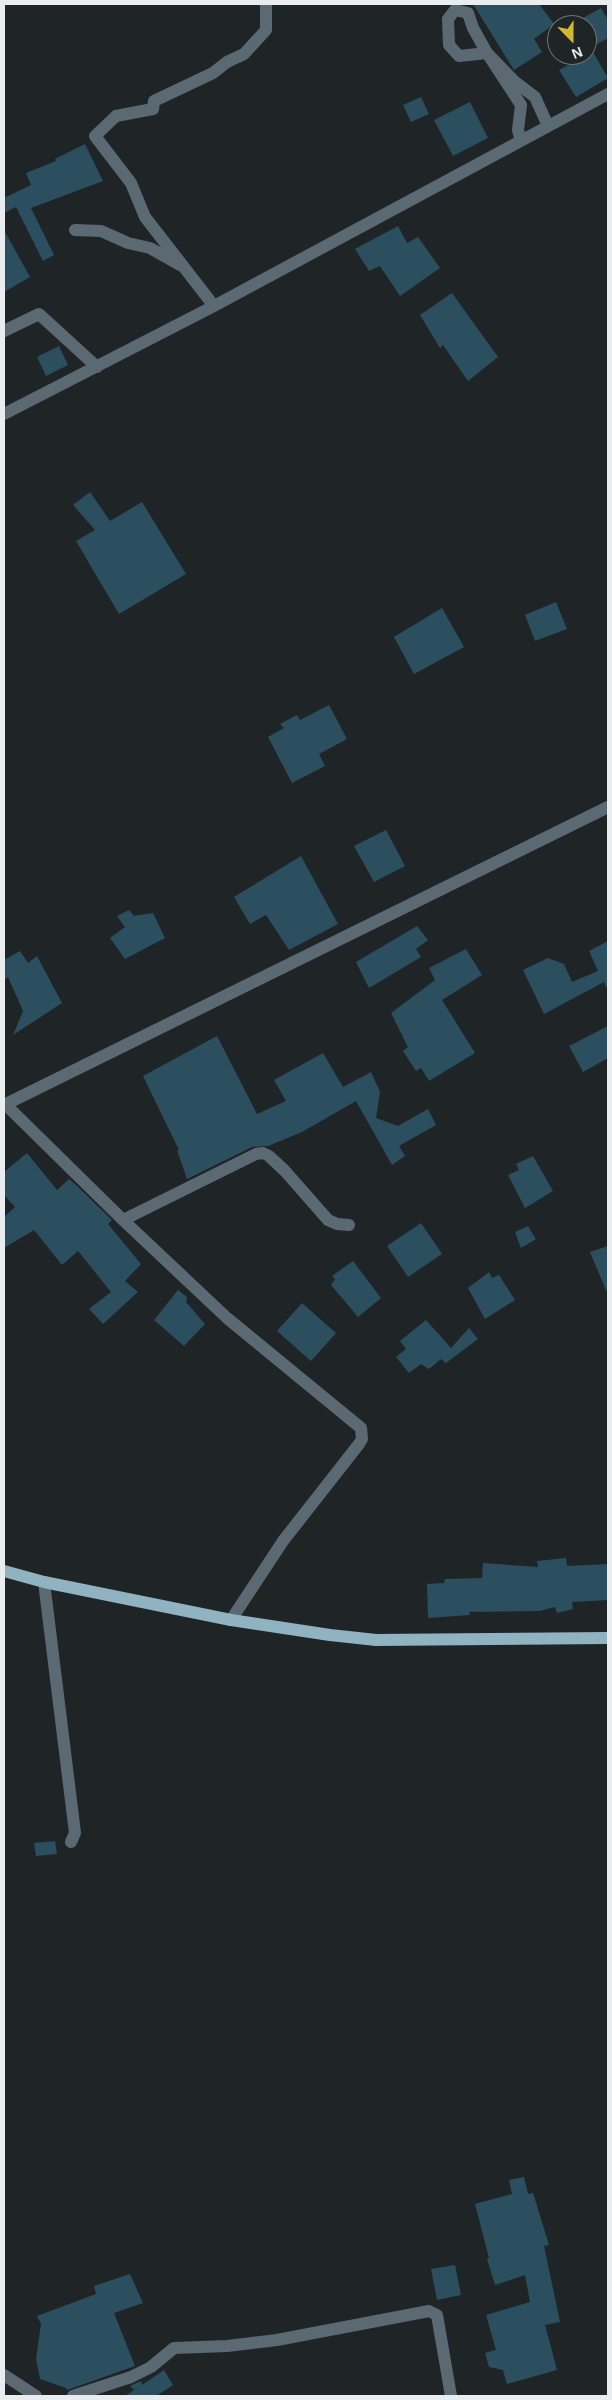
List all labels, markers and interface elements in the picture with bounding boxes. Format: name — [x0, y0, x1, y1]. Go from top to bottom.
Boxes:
north arrow — [547, 15, 597, 65]
text: N — [570, 44, 585, 62]

